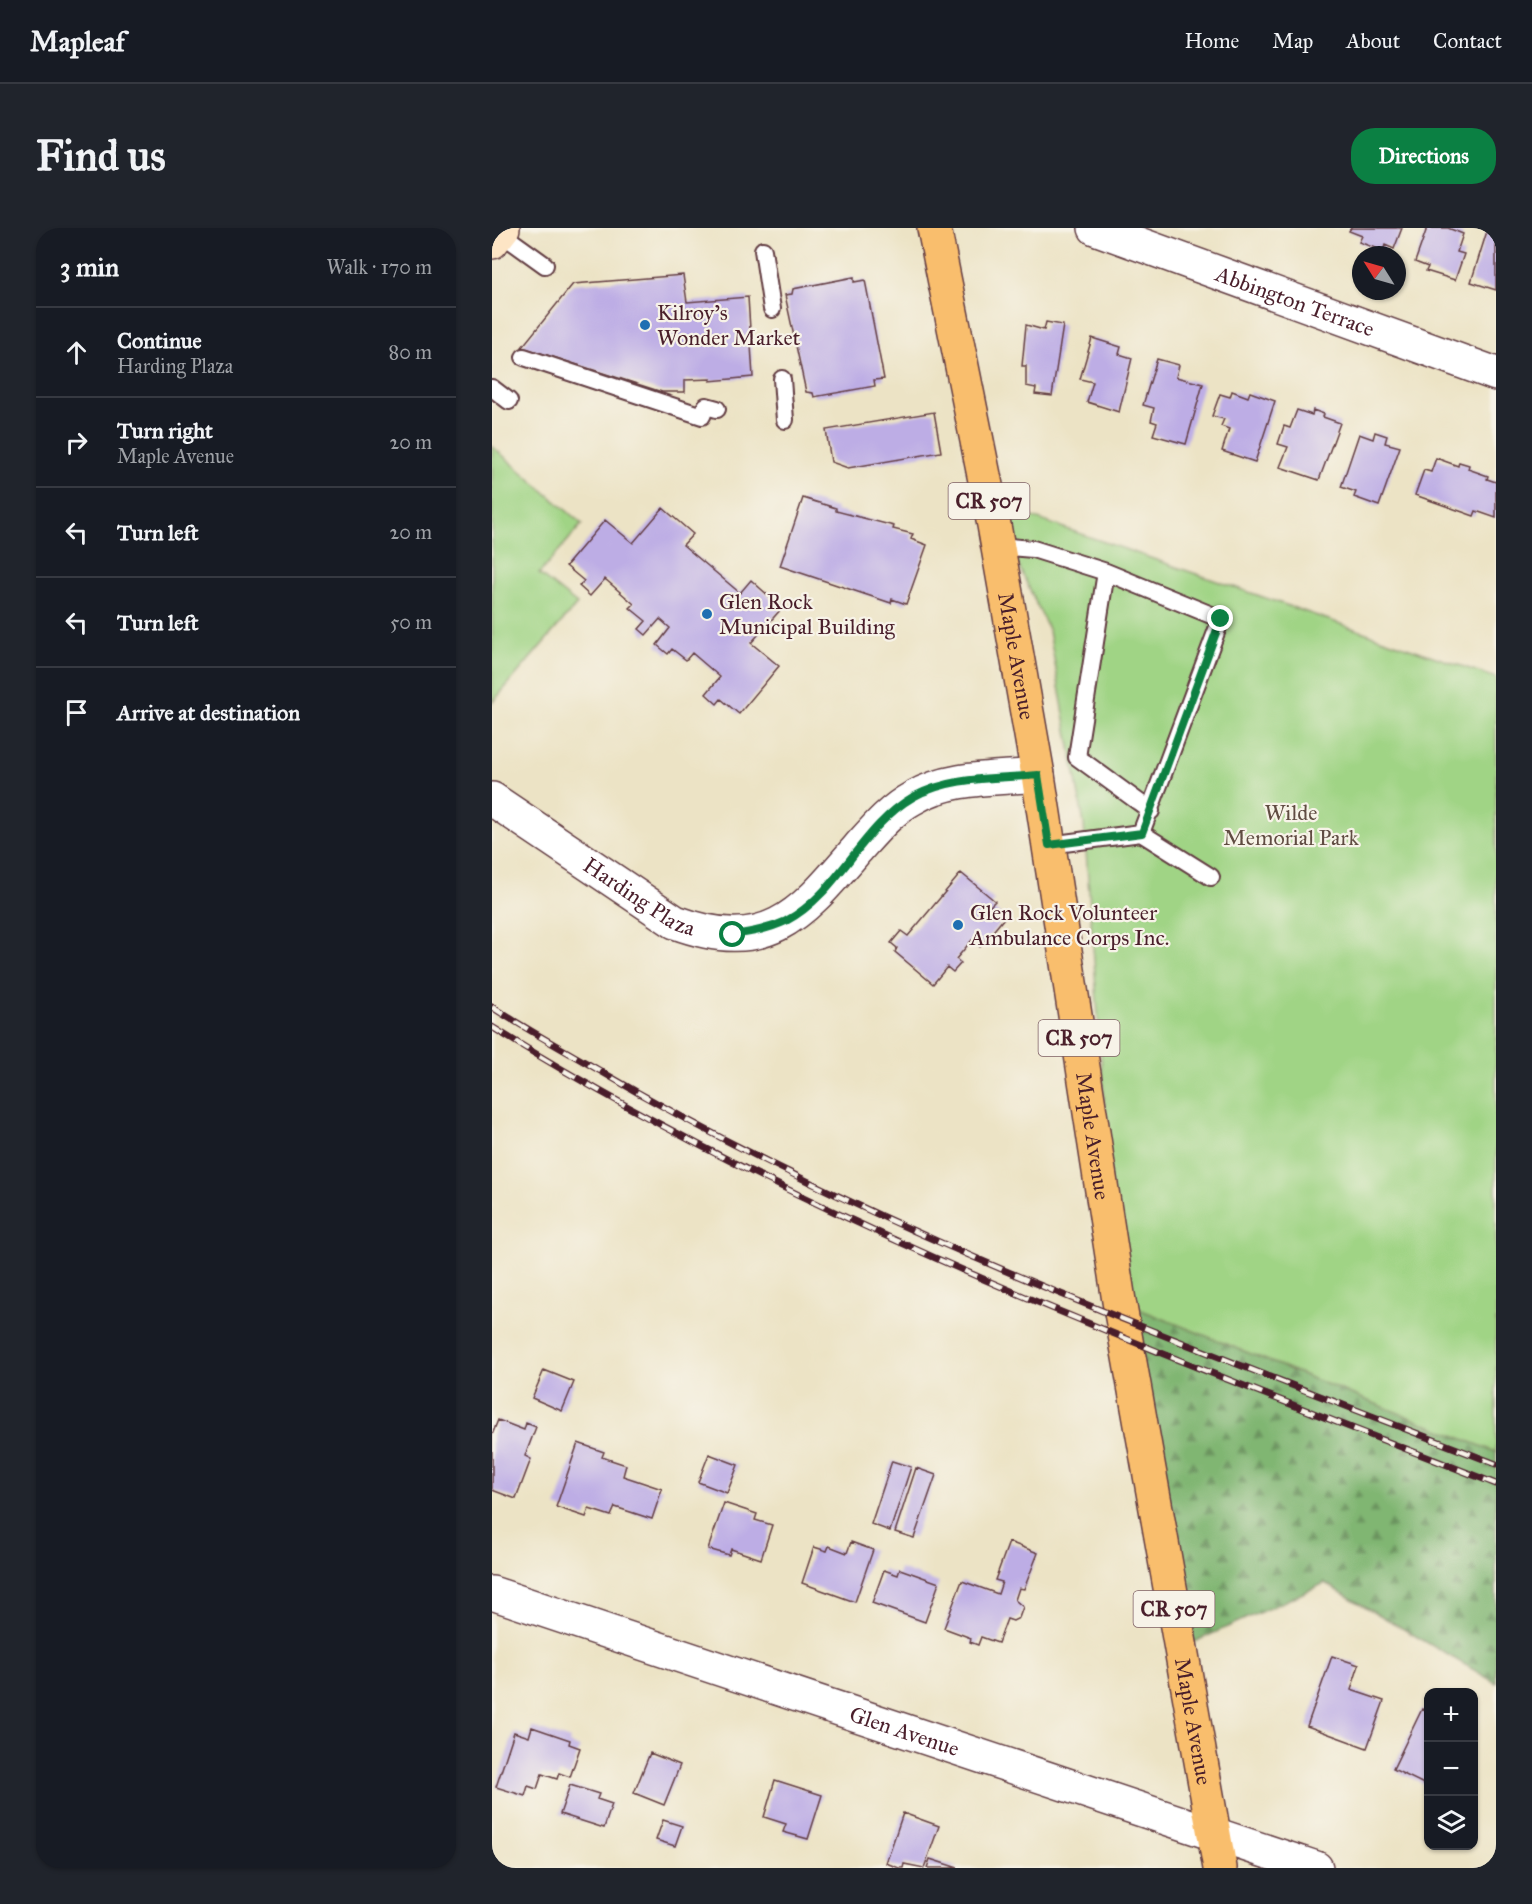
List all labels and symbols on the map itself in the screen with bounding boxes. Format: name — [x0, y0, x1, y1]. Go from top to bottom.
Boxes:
north arrow — [1352, 246, 1406, 300]
street label: Abbington Terrace — [1211, 260, 1378, 343]
place label: Kilroy's Wonder Market — [657, 299, 801, 351]
marker: Kilroy's Wonder Market — [638, 318, 652, 332]
road number: CR 507 — [948, 483, 1030, 519]
place label: Glen Rock Municipal Building — [719, 588, 896, 640]
street label: Maple Avenue — [992, 590, 1041, 722]
route end — [1207, 605, 1233, 631]
marker: Glen Rock Municipal Building — [700, 607, 714, 621]
park label: Wilde Memorial Park — [1223, 799, 1359, 851]
street label: Harding Plaza — [578, 851, 699, 942]
place label: Glen Rock Volunteer Ambulance Corps Inc. — [969, 899, 1169, 951]
marker: Glen Rock Volunteer Ambulance Corps Inc. — [951, 918, 965, 932]
route start — [719, 921, 745, 947]
road number: CR 507 — [1038, 1020, 1120, 1056]
street label: Maple Avenue — [1070, 1070, 1116, 1202]
road number: CR 507 — [1134, 1591, 1214, 1627]
street label: Maple Avenue — [1169, 1656, 1218, 1787]
street label: Glen Avenue — [846, 1700, 963, 1762]

